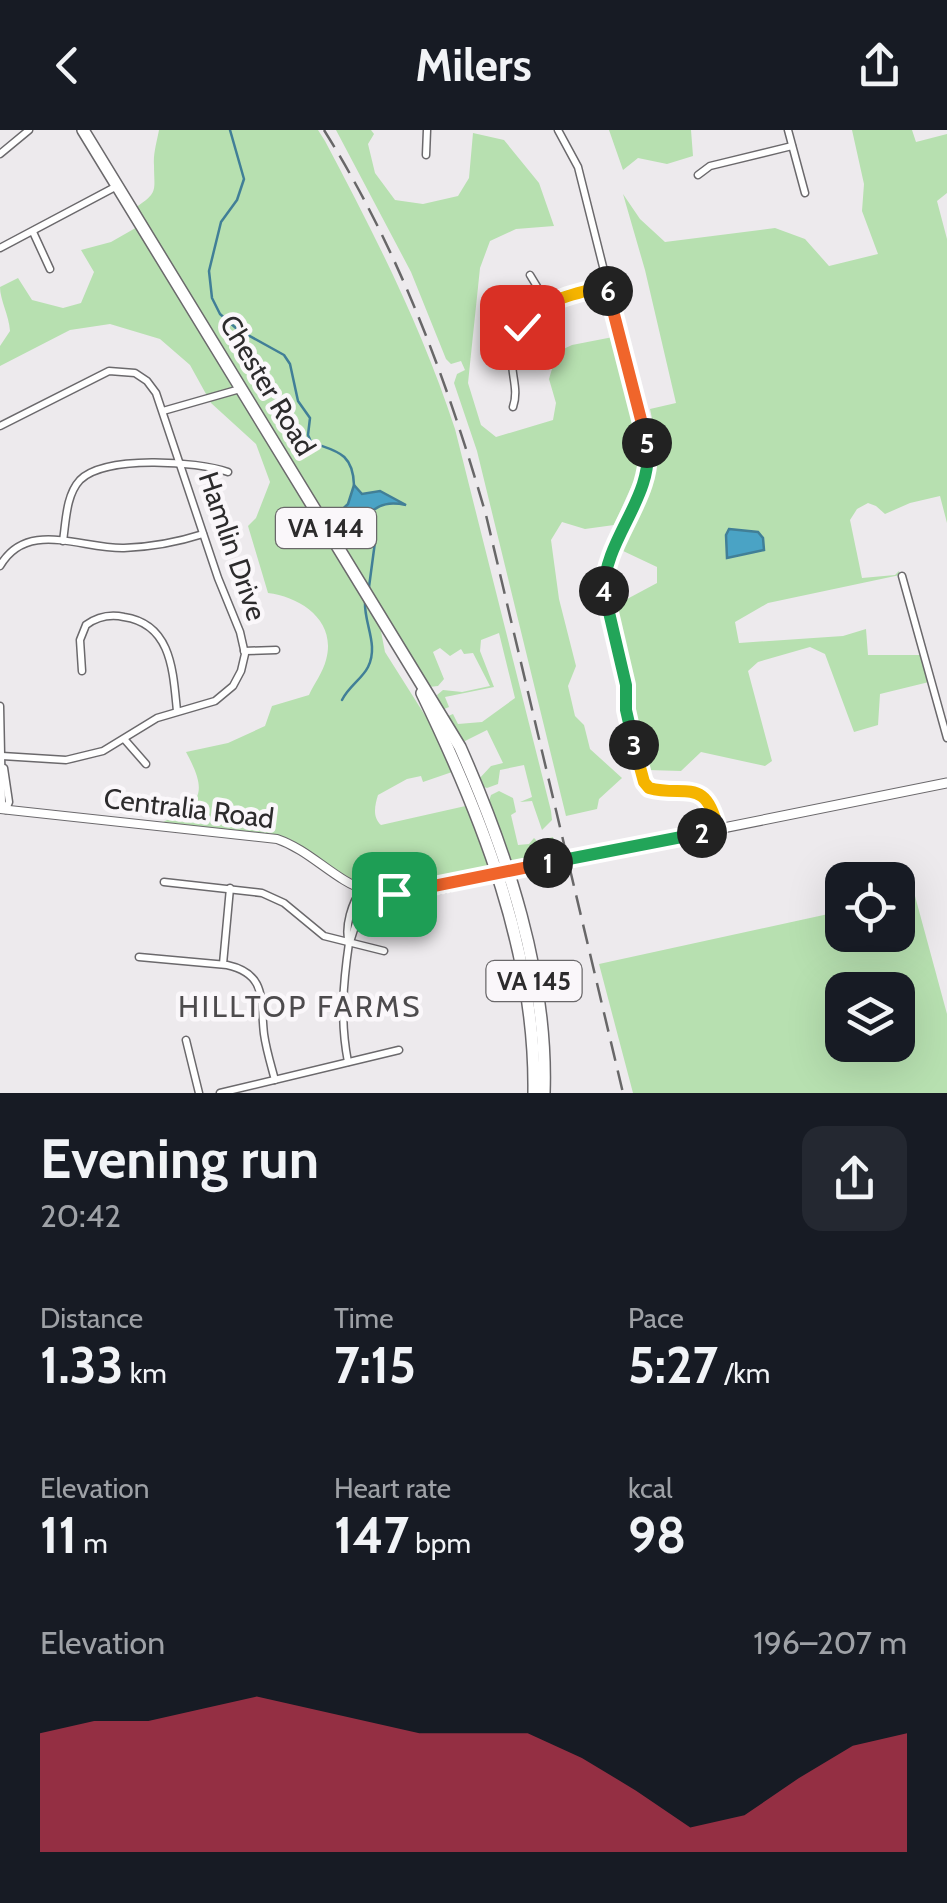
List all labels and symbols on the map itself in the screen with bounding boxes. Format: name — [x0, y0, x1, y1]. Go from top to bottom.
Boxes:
pin: 6 — [583, 266, 633, 316]
pin — [480, 285, 565, 370]
street label: Chester Road — [213, 309, 323, 461]
pin: 5 — [622, 418, 672, 468]
street label: Hamlin Drive — [192, 467, 274, 625]
road number: VA 144 — [276, 508, 376, 548]
pin: 4 — [579, 566, 629, 616]
pin: 3 — [609, 720, 659, 770]
street label: Centralia Road — [102, 781, 276, 835]
pin: 2 — [677, 808, 727, 858]
pin: 1 — [523, 838, 573, 888]
pin — [352, 852, 437, 937]
road number: VA 145 — [486, 961, 582, 1001]
district label: HILLTOP FARMS — [178, 988, 422, 1025]

